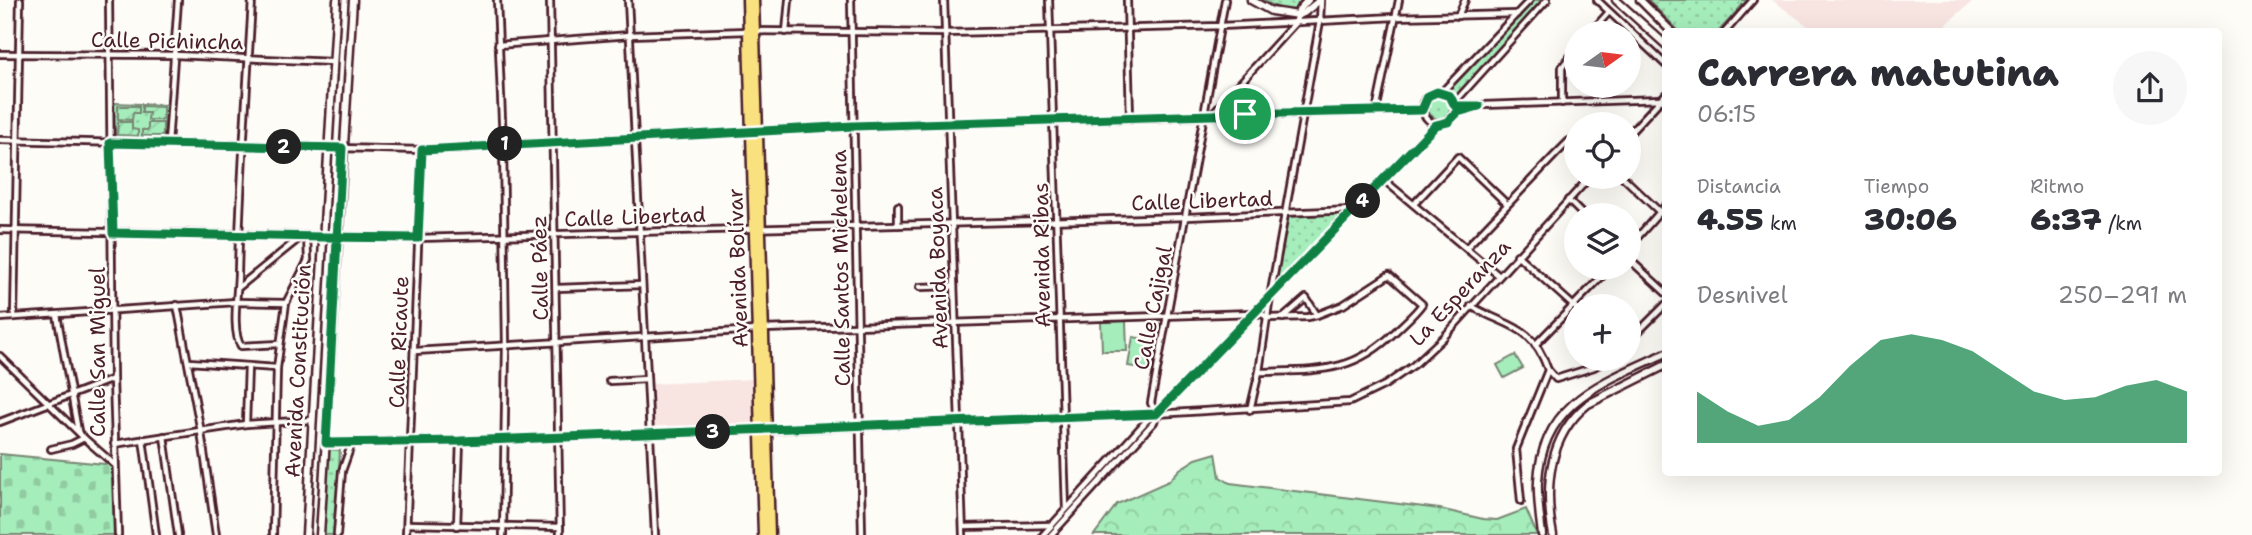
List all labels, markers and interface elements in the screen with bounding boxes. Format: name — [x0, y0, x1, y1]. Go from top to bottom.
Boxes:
north arrow — [1564, 21, 1642, 98]
map controls — [1564, 21, 1641, 371]
street label: Calle Pichincha — [91, 26, 243, 56]
text: Carrera matutina — [1697, 47, 2059, 98]
button: share — [2113, 51, 2187, 125]
pin — [1215, 84, 1275, 144]
icon: arrive — [1226, 95, 1264, 133]
text: 06:15 — [1697, 99, 1756, 129]
button: locate — [1564, 112, 1641, 189]
pin: 1 — [488, 127, 522, 162]
pin: 2 — [266, 130, 302, 164]
text: 1 — [500, 131, 509, 156]
text: 2 — [277, 134, 290, 159]
street label: Calle Santos Michelena — [825, 149, 857, 387]
text: Distancia — [1697, 174, 1781, 199]
text: Tiempo — [1864, 174, 1929, 199]
text: Ritmo — [2030, 174, 2084, 199]
street label: Avenida Ribas — [1027, 182, 1057, 328]
pin: 4 — [1346, 184, 1380, 218]
street label: Calle Libertad — [1131, 185, 1273, 217]
street label: Avenida Boyaca — [921, 186, 955, 350]
street label: Avenida Bolívar — [721, 188, 755, 348]
text: 4 — [1356, 188, 1369, 213]
text: 4.55 — [1697, 199, 1764, 240]
text: 30:06 — [1864, 199, 1957, 240]
text: 6:37 — [2030, 199, 2102, 240]
street label: Calle Libertad — [564, 201, 706, 233]
button: layers — [1564, 203, 1641, 280]
text: km — [1764, 211, 1797, 236]
text: /km — [2102, 211, 2142, 236]
street label: Calle Páez — [525, 215, 555, 321]
street label: La Esperanza — [1403, 233, 1517, 353]
street label: Calle Cajigal — [1127, 243, 1179, 372]
street label: Avenida Constitución — [278, 264, 318, 478]
street label: Calle San Miguel — [84, 266, 112, 437]
street label: Calle Ricaute — [383, 275, 415, 409]
text: Desnivel — [1697, 280, 1788, 310]
text: 250–291 m — [2058, 280, 2187, 310]
button: + — [1564, 294, 1641, 371]
pin: 3 — [696, 414, 730, 450]
text: 3 — [706, 419, 719, 444]

